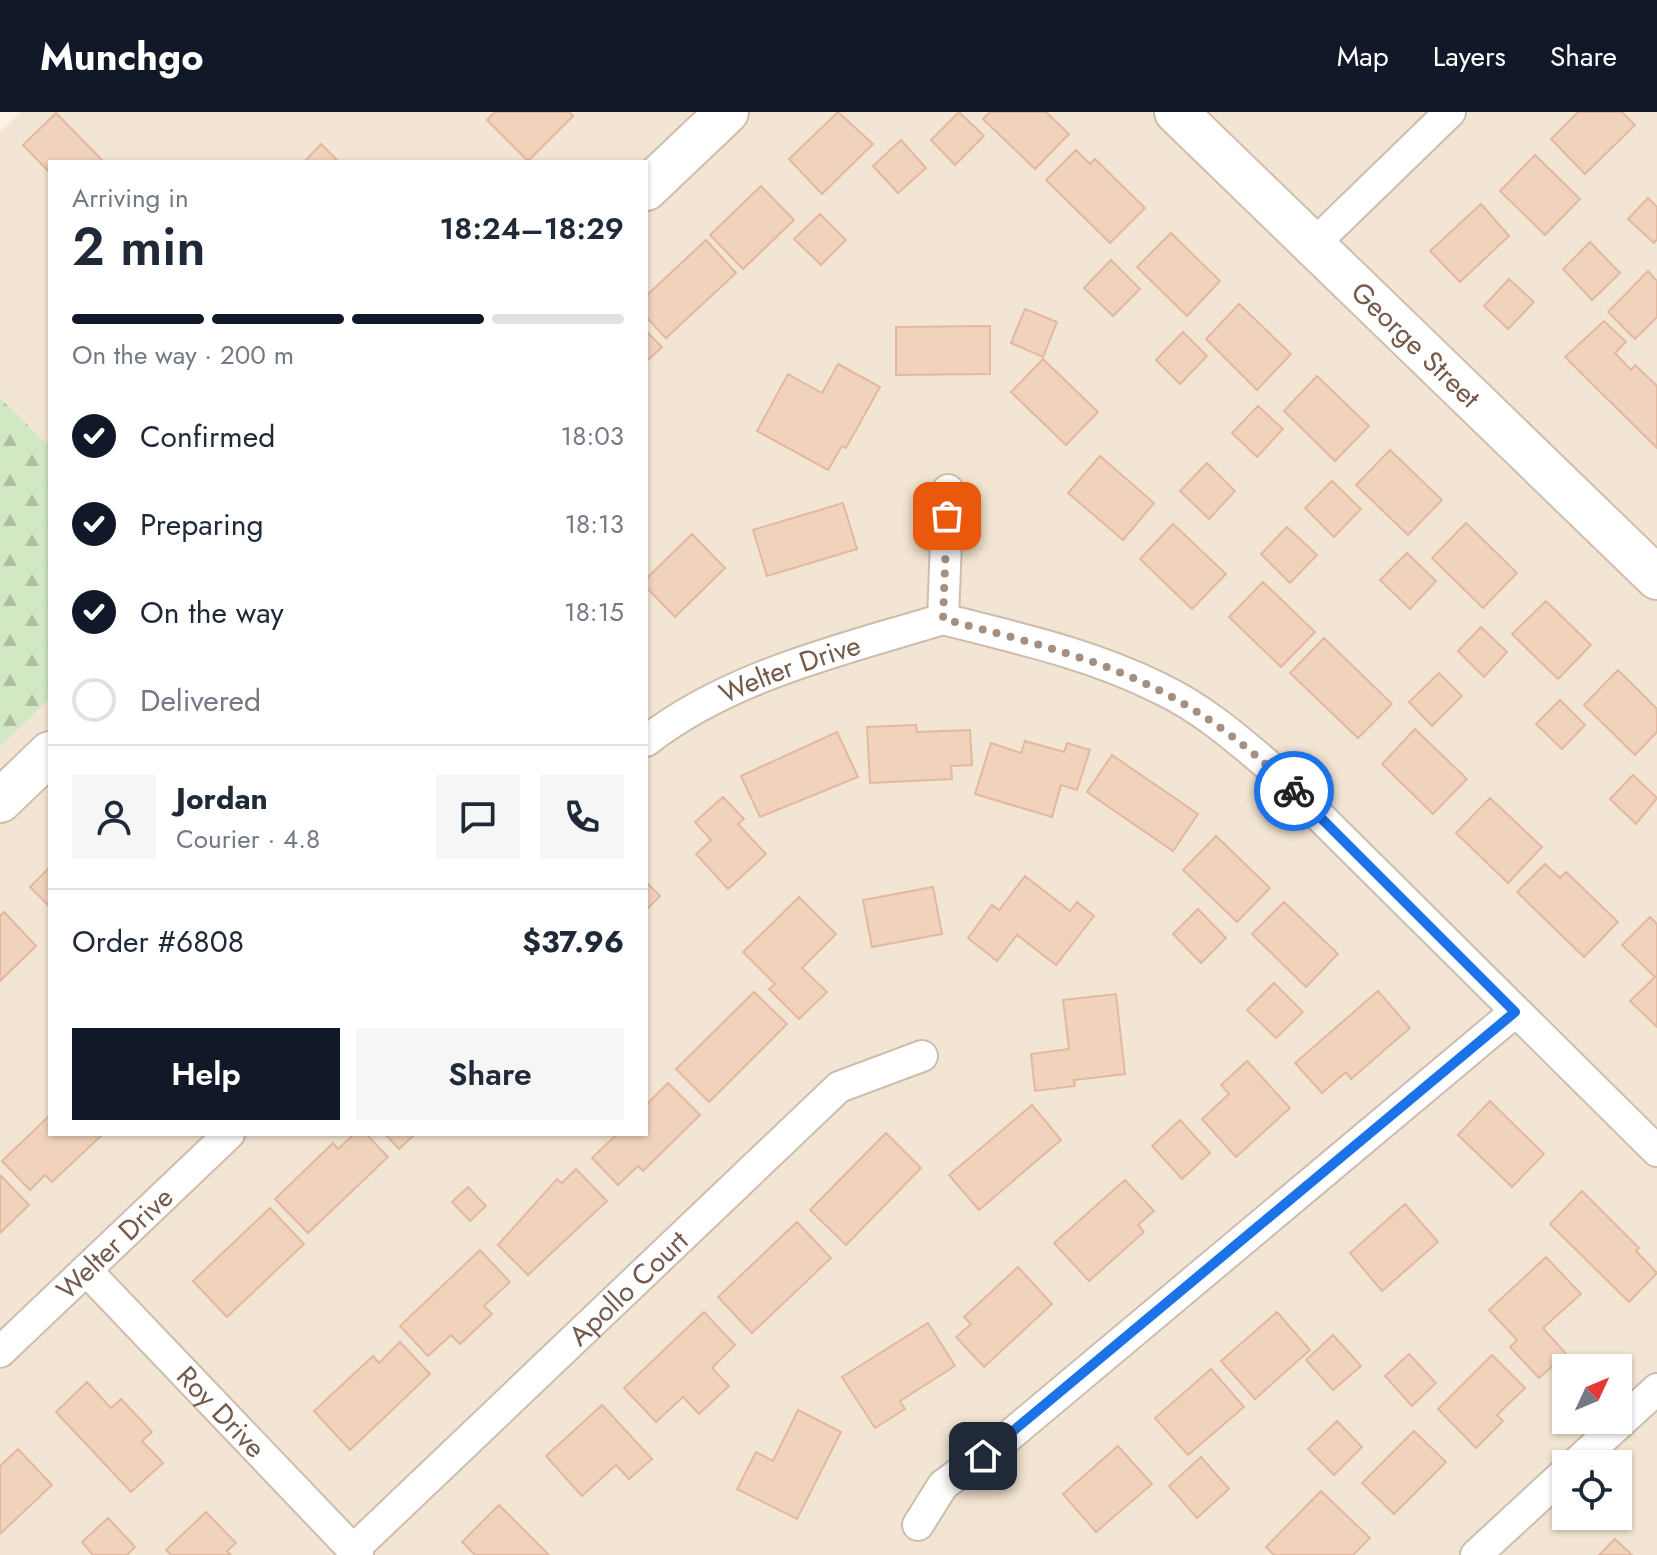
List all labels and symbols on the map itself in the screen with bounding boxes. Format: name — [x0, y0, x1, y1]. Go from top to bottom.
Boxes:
street label: George Street — [1342, 272, 1490, 418]
pin — [913, 482, 981, 550]
street label: Welter Drive — [713, 625, 866, 714]
courier — [1254, 751, 1334, 831]
street label: Welter Drive — [47, 1178, 182, 1309]
street label: Apollo Court — [559, 1221, 698, 1355]
north arrow — [1552, 1354, 1632, 1434]
street label: Roy Drive — [167, 1357, 275, 1467]
pin — [949, 1422, 1017, 1490]

